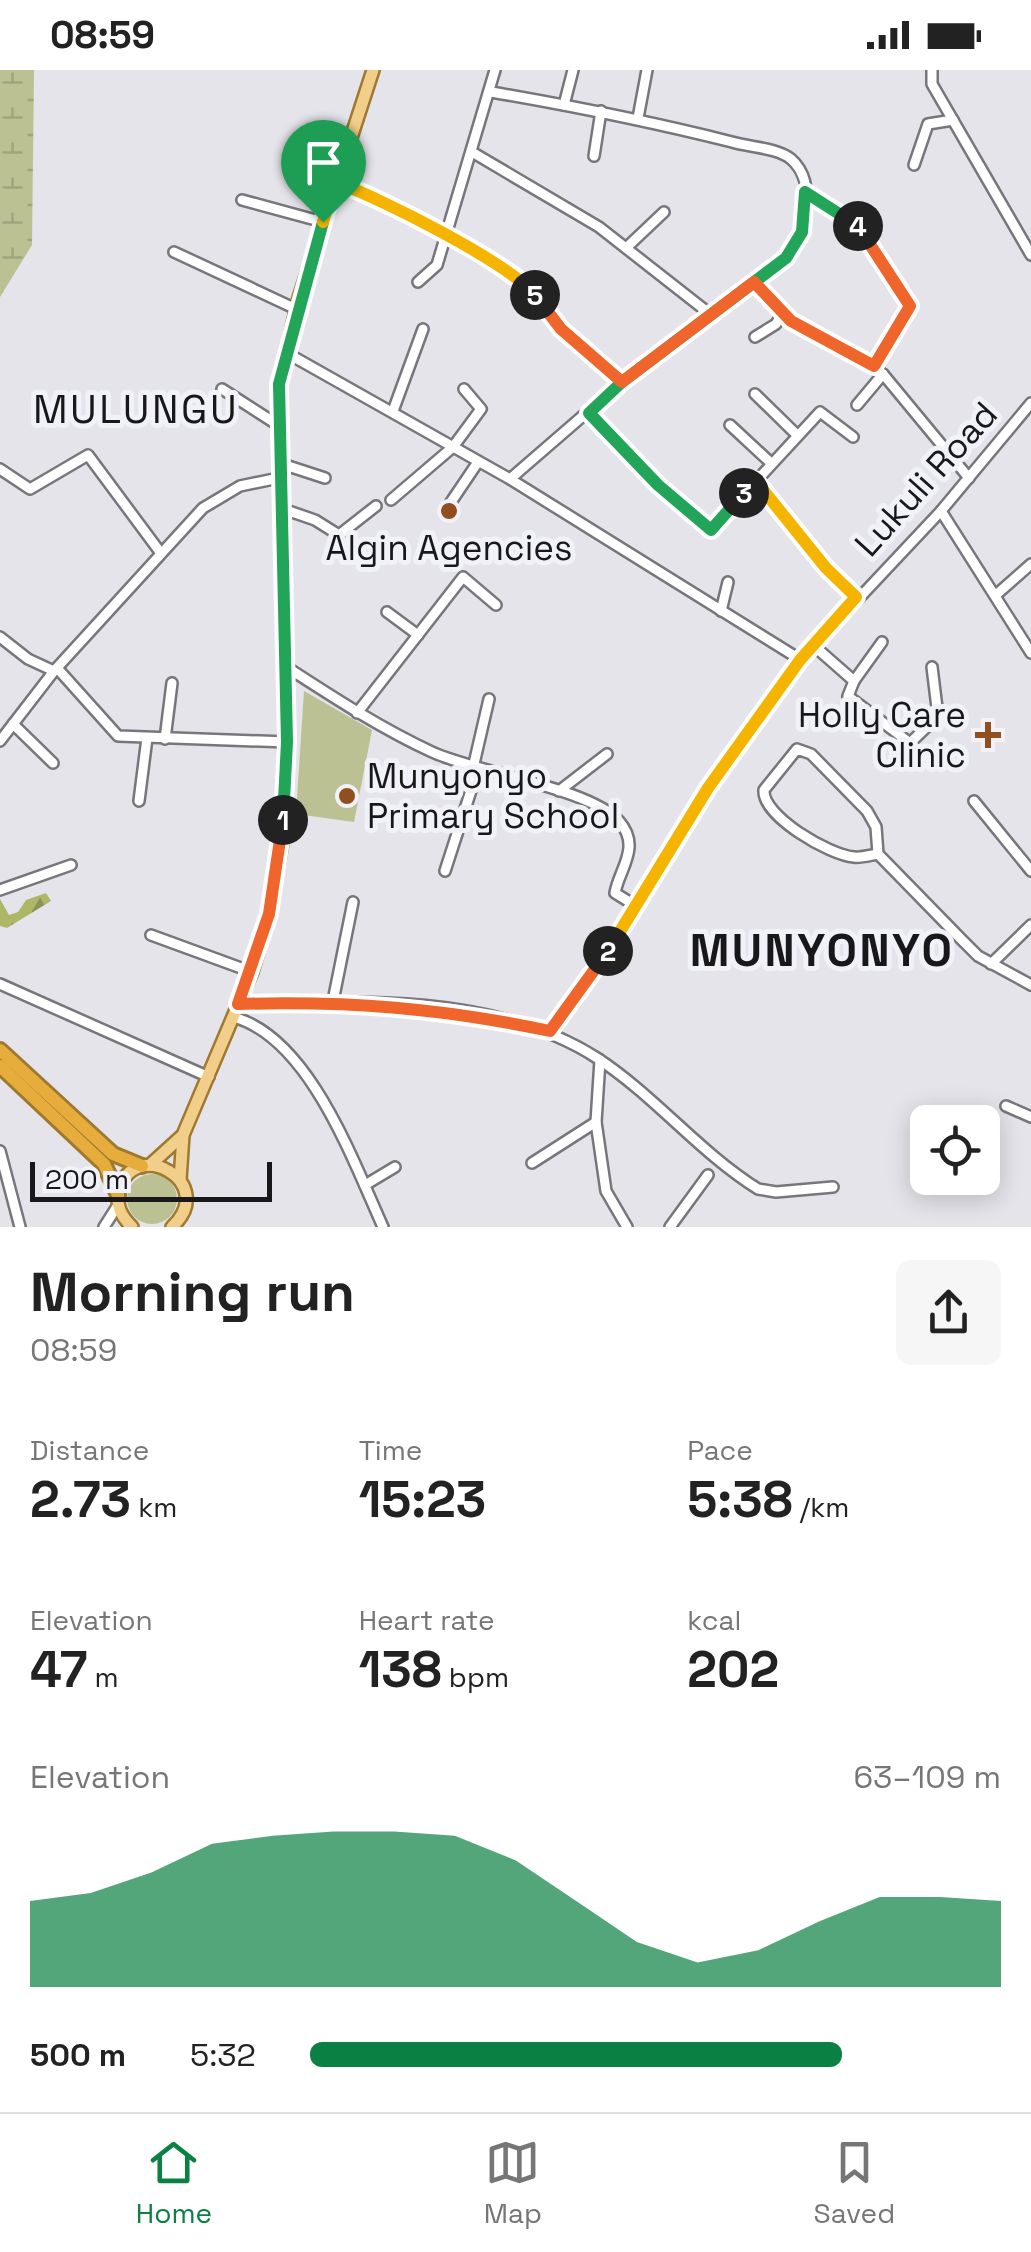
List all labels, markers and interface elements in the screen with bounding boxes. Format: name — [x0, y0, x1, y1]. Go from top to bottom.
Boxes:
text: 08:59 — [50, 11, 155, 59]
pin — [281, 120, 366, 223]
icon: arrive — [296, 135, 351, 190]
pin: 4 — [833, 201, 883, 251]
text: 4 — [849, 208, 867, 244]
pin: 5 — [510, 270, 560, 320]
text: 5 — [527, 277, 543, 313]
district label: MULUNGU — [33, 384, 239, 435]
street label: Lukuli Road — [845, 393, 1007, 565]
pin: 3 — [719, 468, 769, 518]
text: 3 — [735, 475, 753, 511]
marker: Algin Agencies — [438, 500, 460, 522]
place label: Algin Agencies — [325, 526, 573, 570]
place label: Holly Care Clinic — [798, 693, 966, 777]
marker: Holly Care Clinic — [975, 722, 1001, 748]
place label: Munyonyo Primary School — [367, 754, 619, 838]
marker: Munyonyo Primary School — [336, 785, 358, 807]
pin: 1 — [258, 795, 308, 845]
text: 1 — [277, 802, 289, 838]
district label: MUNYONYO — [690, 922, 954, 979]
pin: 2 — [583, 926, 633, 976]
text: 2 — [600, 933, 616, 969]
map controls — [910, 1105, 1000, 1195]
button: locate — [910, 1105, 1000, 1195]
scale bar — [30, 1157, 272, 1202]
text: 200 m — [45, 1161, 129, 1197]
text: Morning run — [30, 1257, 355, 1327]
button: share — [896, 1260, 1001, 1365]
text: 08:59 — [30, 1330, 117, 1370]
text: Distance — [30, 1432, 149, 1468]
text: Time — [359, 1432, 422, 1468]
text: Pace — [687, 1432, 753, 1468]
text: 2.73 — [30, 1468, 131, 1532]
text: 15:23 — [359, 1468, 486, 1532]
text: 5:38 — [687, 1468, 793, 1532]
text: km — [131, 1489, 177, 1525]
text: /km — [793, 1489, 849, 1525]
text: Elevation — [30, 1602, 153, 1638]
text: Heart rate — [359, 1602, 495, 1638]
text: kcal — [687, 1602, 741, 1638]
text: 47 — [30, 1638, 87, 1702]
text: 138 — [359, 1638, 442, 1702]
text: 202 — [687, 1638, 779, 1702]
text: m — [87, 1659, 119, 1695]
text: bpm — [442, 1659, 509, 1695]
text: Elevation — [30, 1757, 170, 1797]
text: 63–109 m — [853, 1757, 1001, 1797]
text: 500 m — [30, 2035, 126, 2075]
text: 5:32 — [190, 2035, 256, 2075]
tab: Home — [136, 2135, 212, 2231]
tab: Map — [484, 2135, 542, 2231]
tab: Saved — [814, 2135, 895, 2231]

